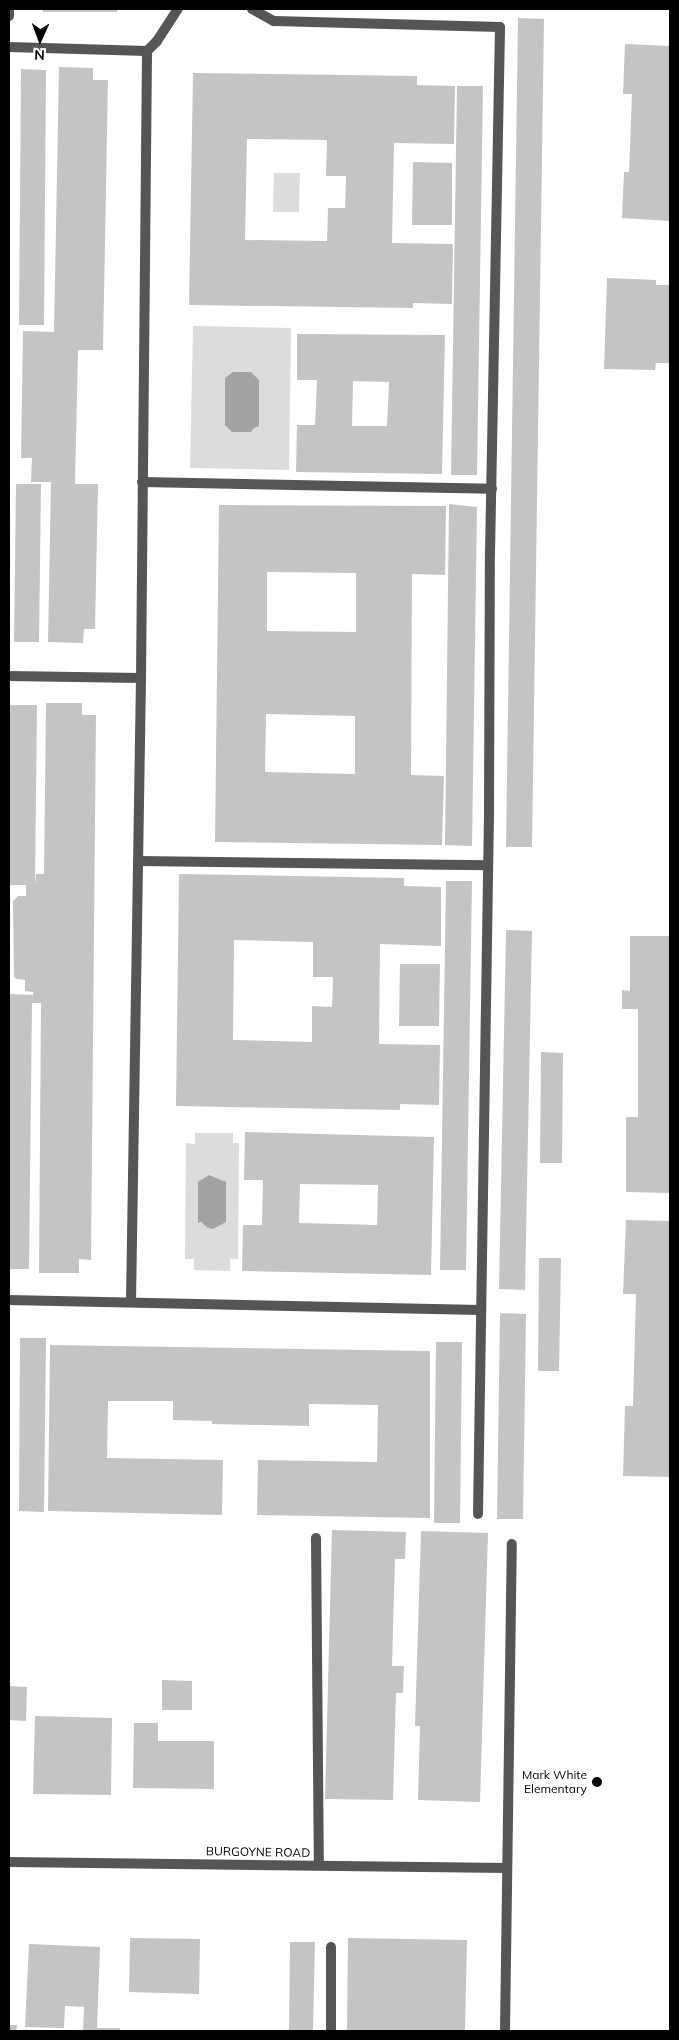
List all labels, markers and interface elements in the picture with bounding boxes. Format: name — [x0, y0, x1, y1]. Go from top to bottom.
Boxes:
north arrow — [15, 15, 65, 65]
text: N — [34, 46, 45, 64]
place label: Mark White Elementary — [522, 1768, 587, 1796]
marker: Mark White Elementary — [591, 1776, 603, 1788]
street label: BURGOYNE ROAD — [206, 1844, 310, 1860]

